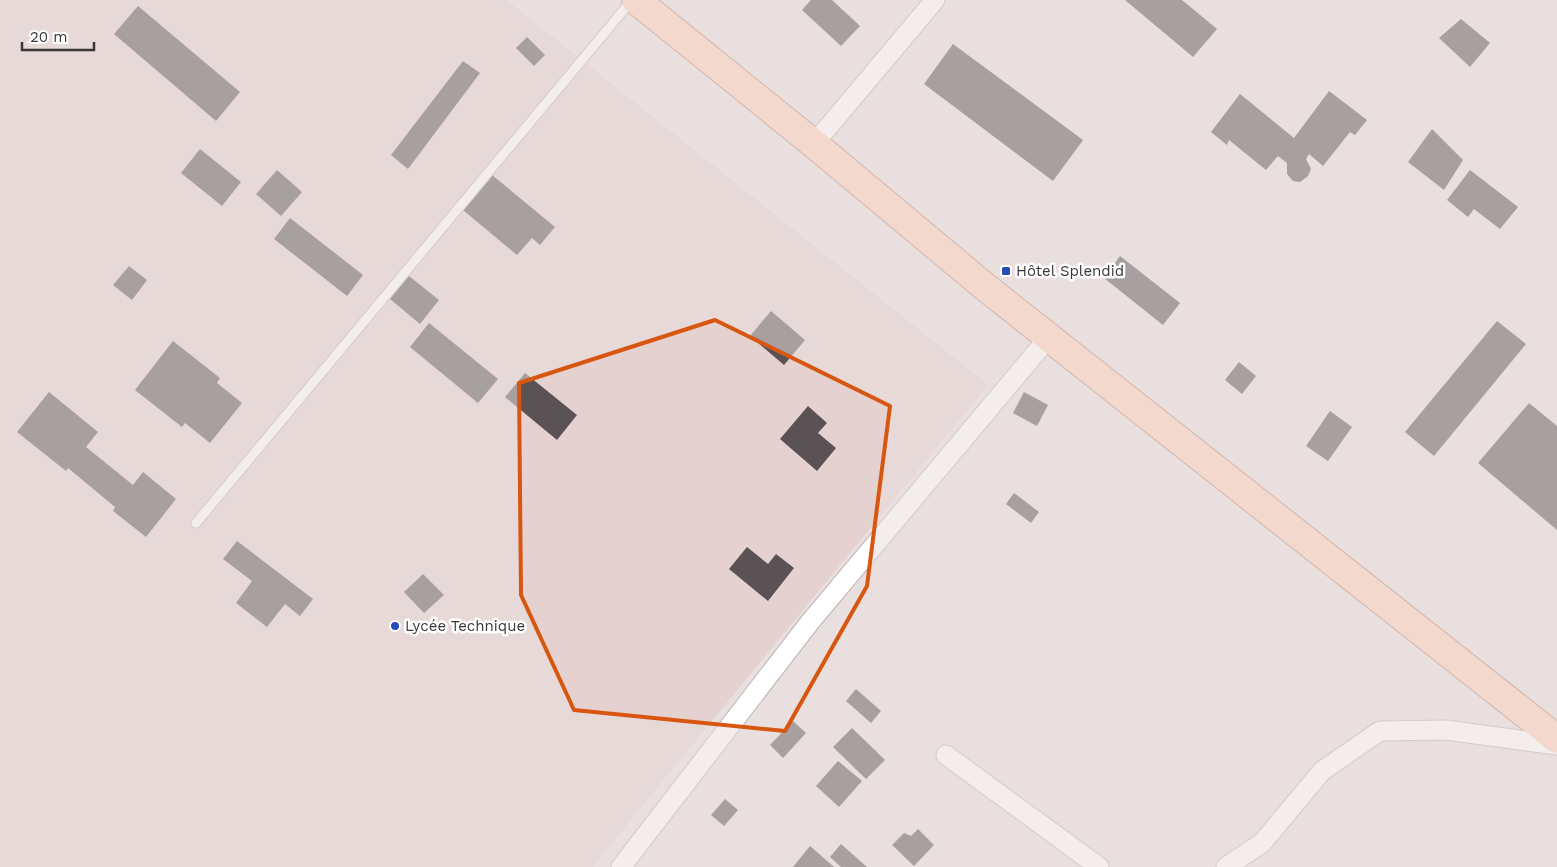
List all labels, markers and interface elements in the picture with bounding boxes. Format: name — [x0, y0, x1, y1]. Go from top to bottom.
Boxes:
scale bar — [22, 20, 95, 52]
text: 20 m — [30, 28, 68, 46]
place label: Hôtel Splendid — [1016, 262, 1124, 280]
marker: Hôtel Splendid — [1000, 265, 1012, 277]
place label: Lycée Technique — [405, 617, 525, 635]
marker: Lycée Technique — [389, 620, 401, 632]

